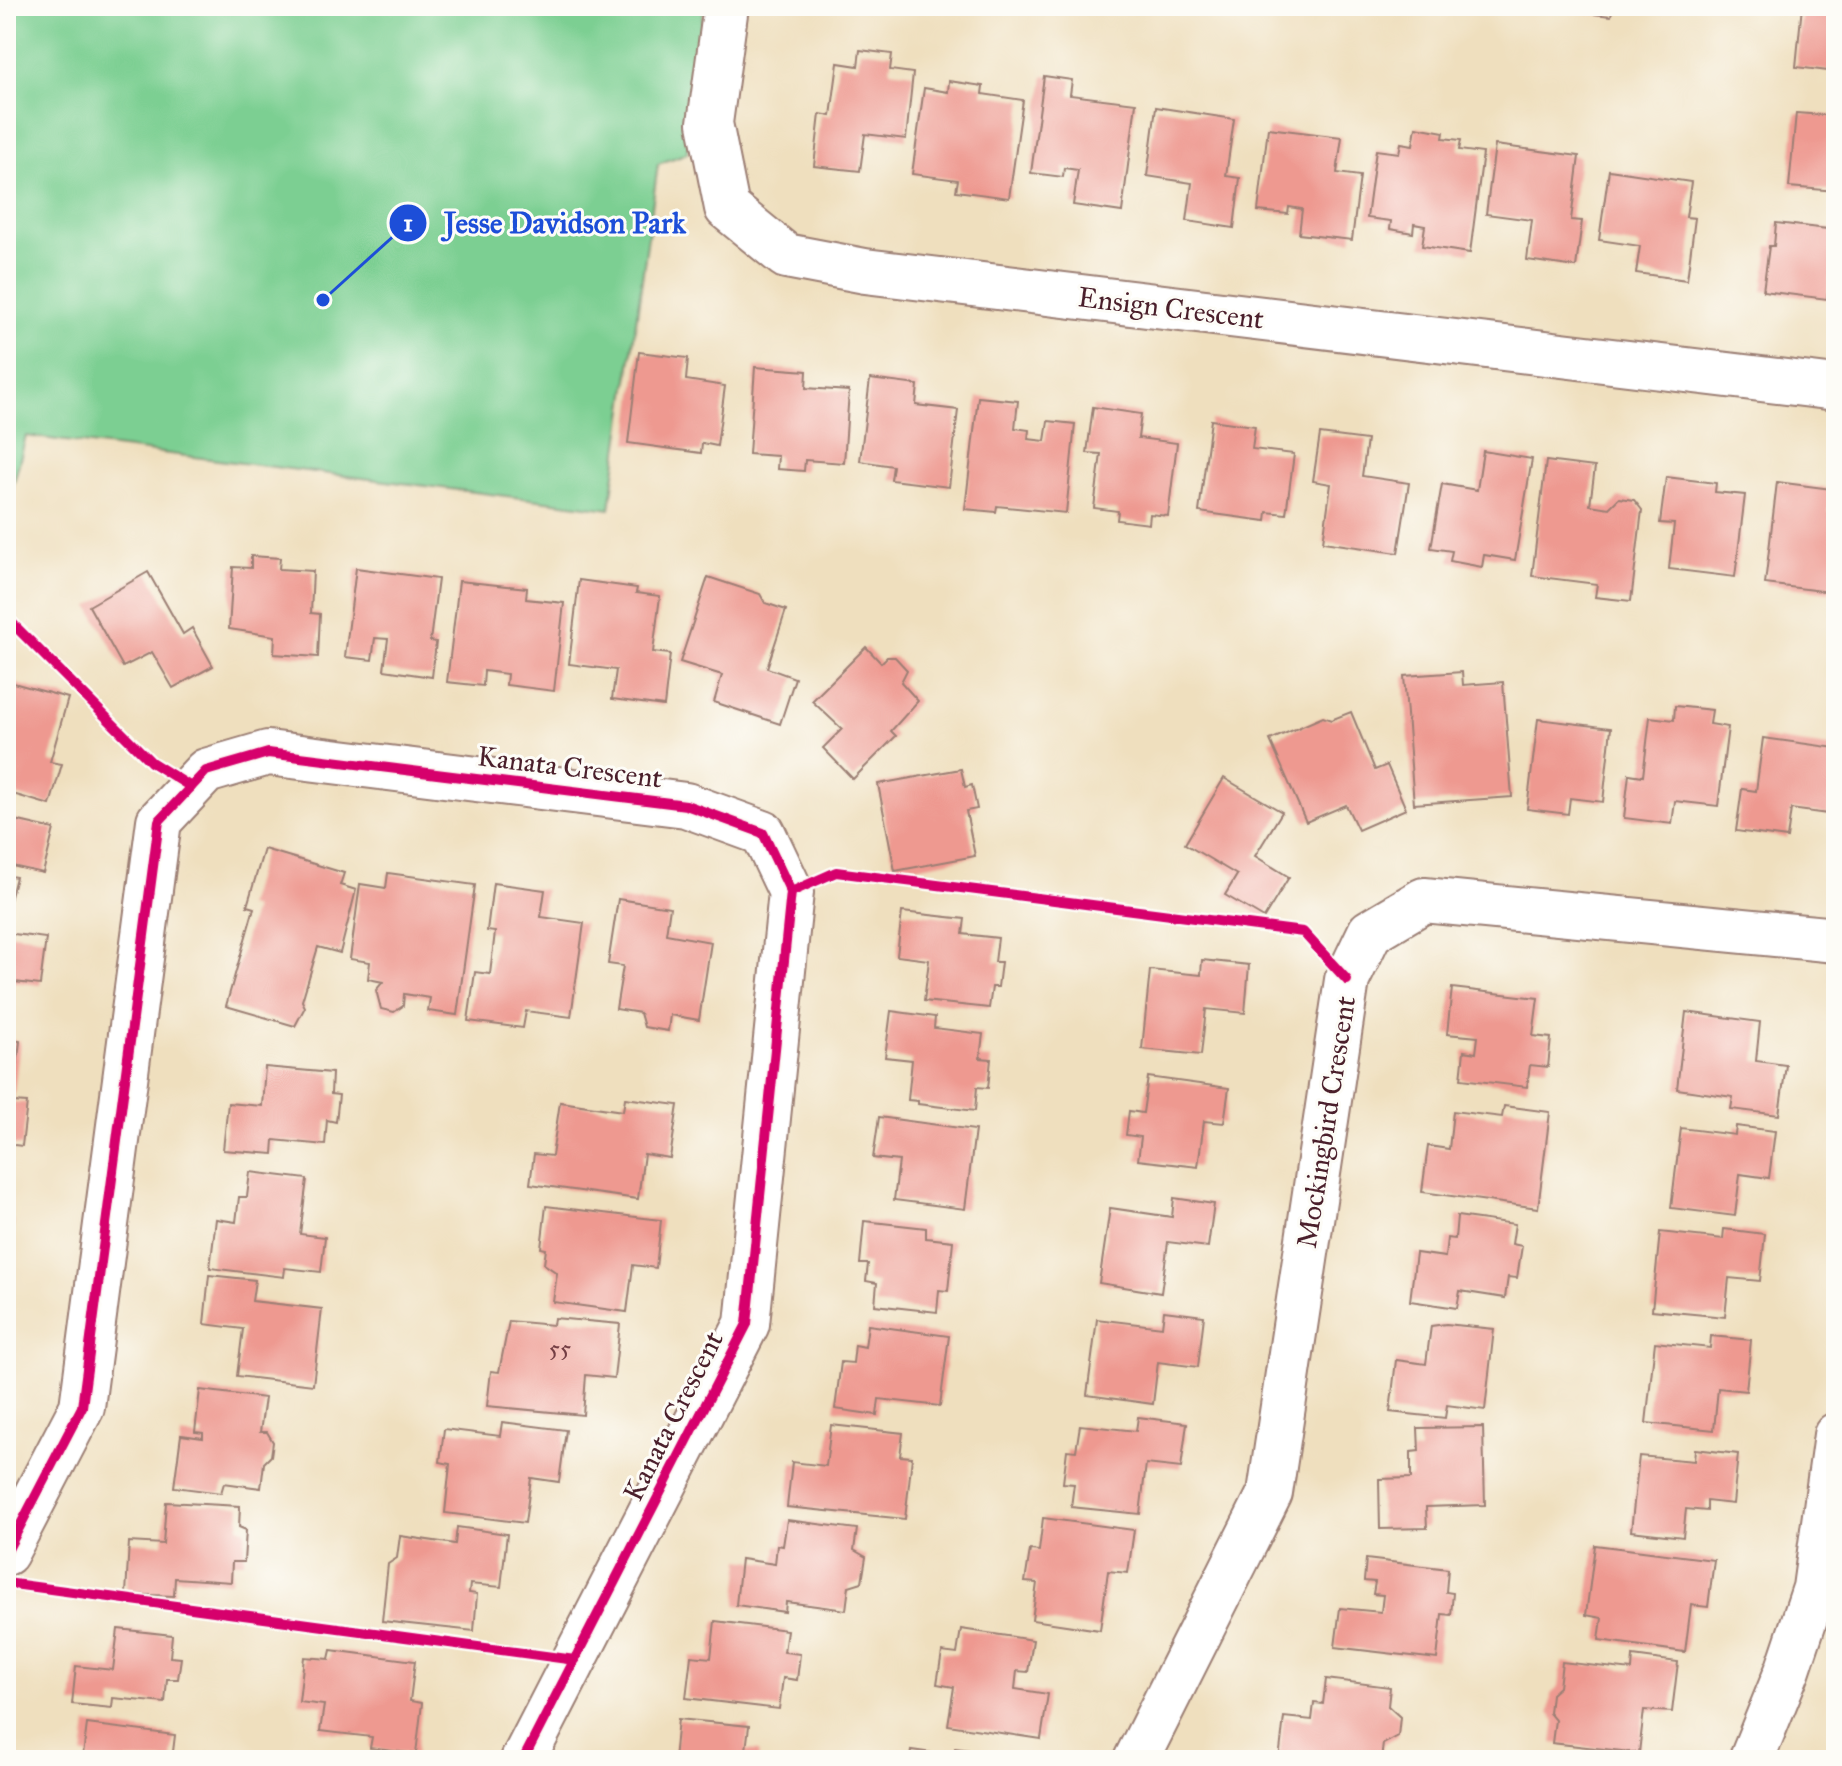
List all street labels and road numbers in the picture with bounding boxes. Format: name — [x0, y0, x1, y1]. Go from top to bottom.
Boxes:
street label: Ensign Crescent — [1076, 279, 1266, 337]
street label: Kanata Crescent — [475, 738, 665, 796]
street label: Mockingbird Crescent — [1289, 993, 1363, 1251]
street label: Kanata Crescent — [615, 1325, 731, 1507]

